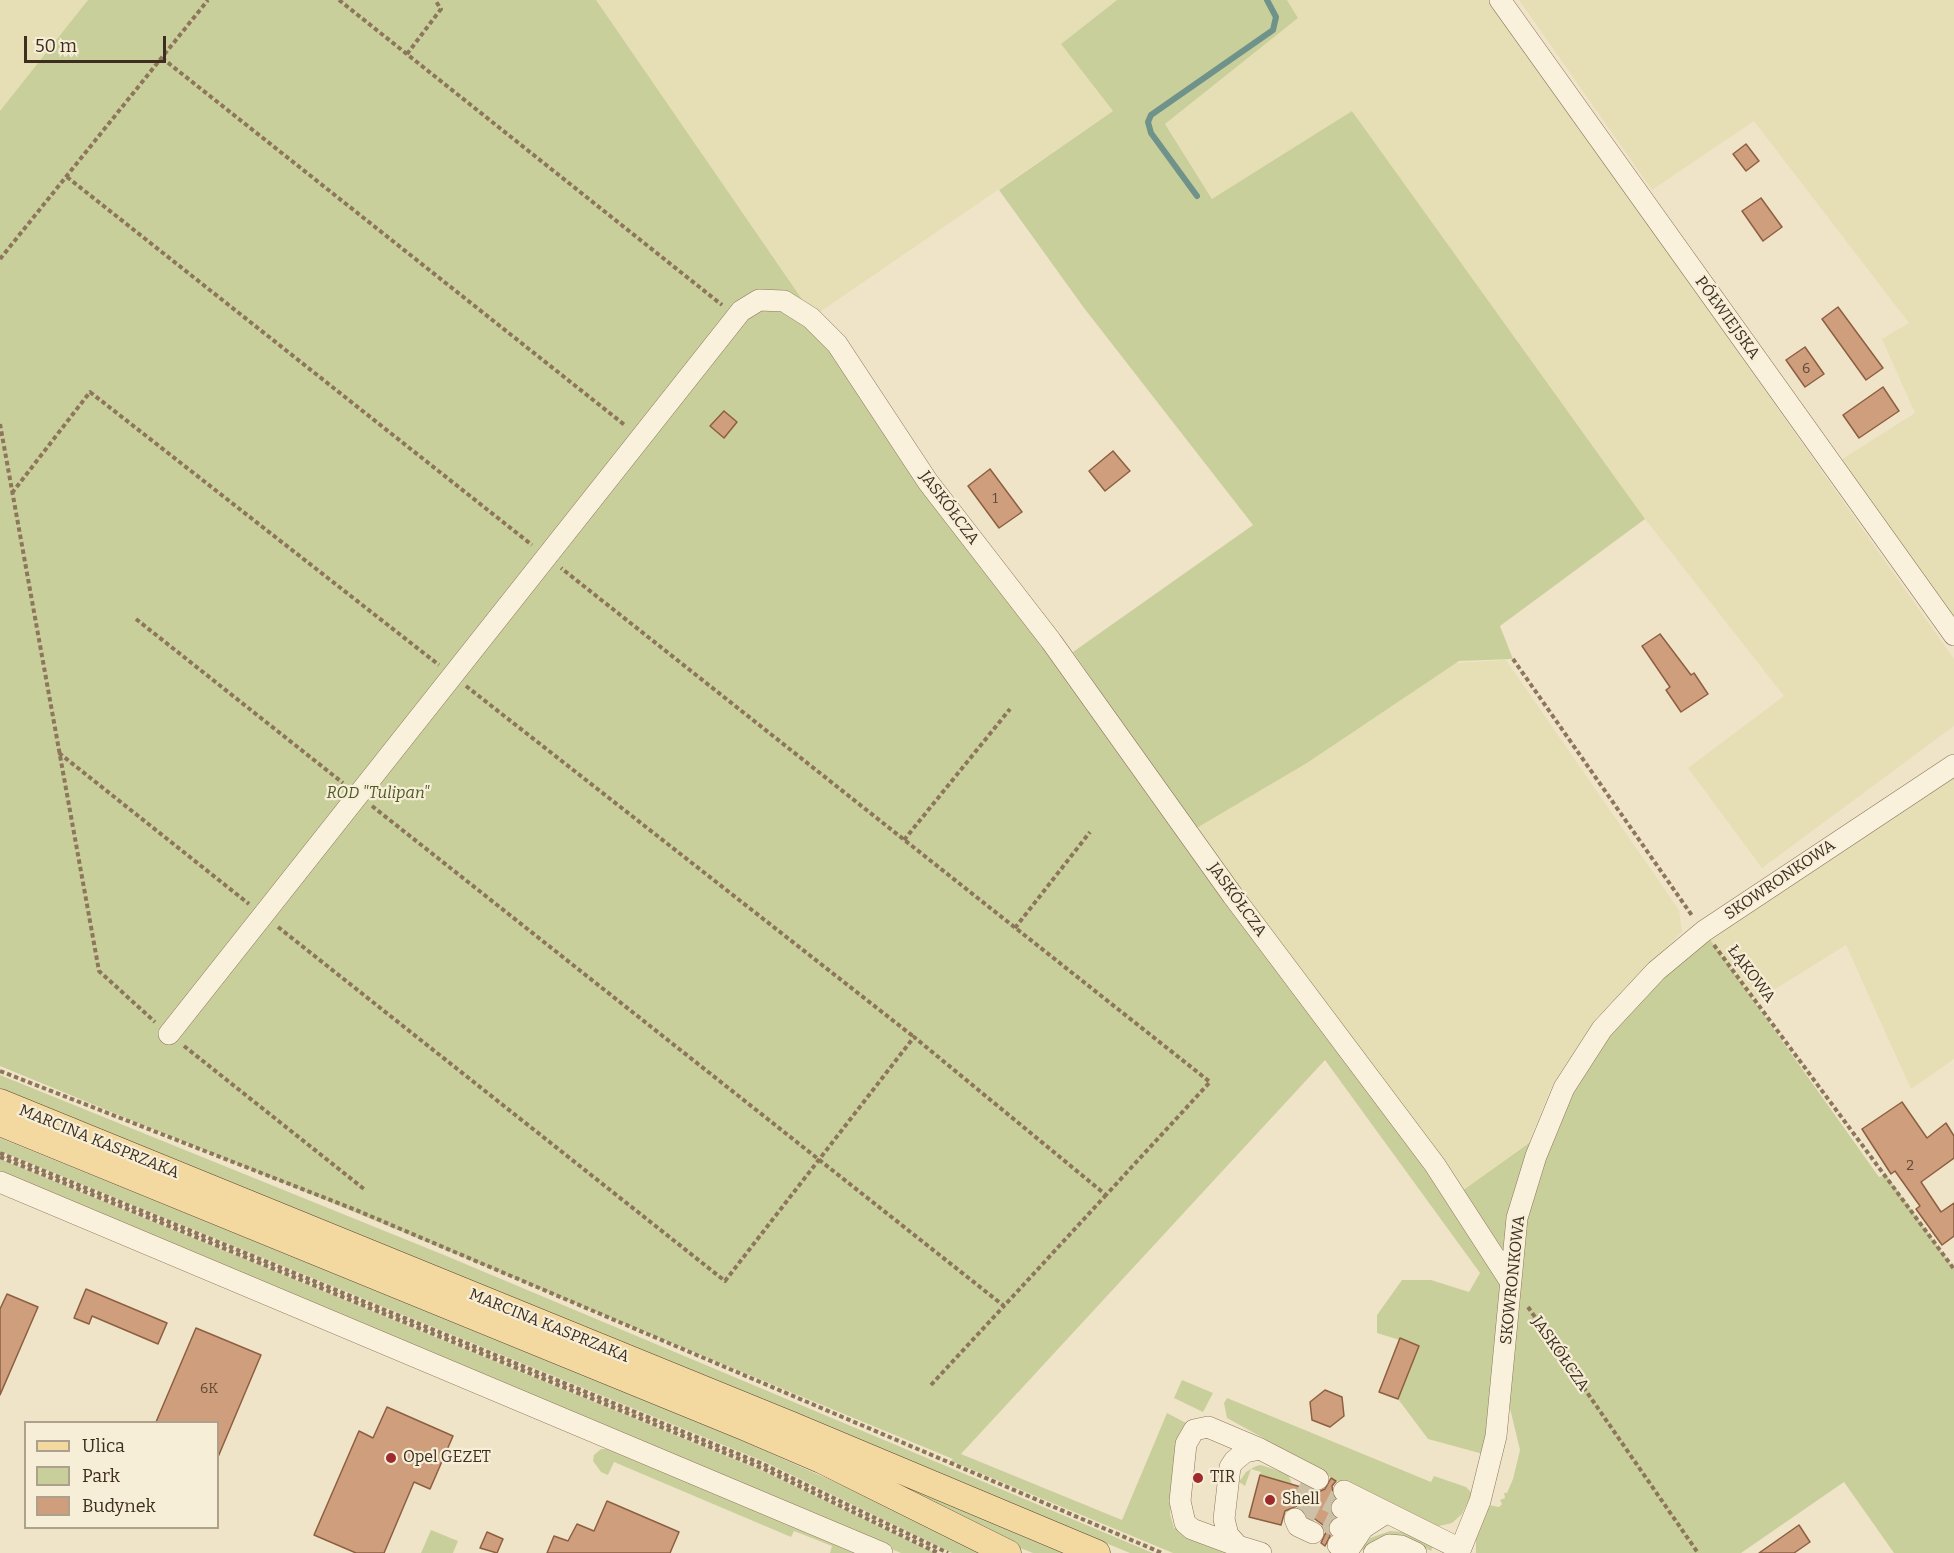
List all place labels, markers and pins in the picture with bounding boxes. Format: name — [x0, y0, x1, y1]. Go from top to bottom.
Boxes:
place label: Opel GEZET — [403, 1448, 491, 1468]
marker: Opel GEZET — [384, 1451, 398, 1465]
place label: TIR — [1210, 1468, 1235, 1488]
marker: TIR — [1191, 1471, 1205, 1485]
place label: Shell — [1282, 1490, 1320, 1510]
marker: Shell — [1263, 1493, 1277, 1507]

